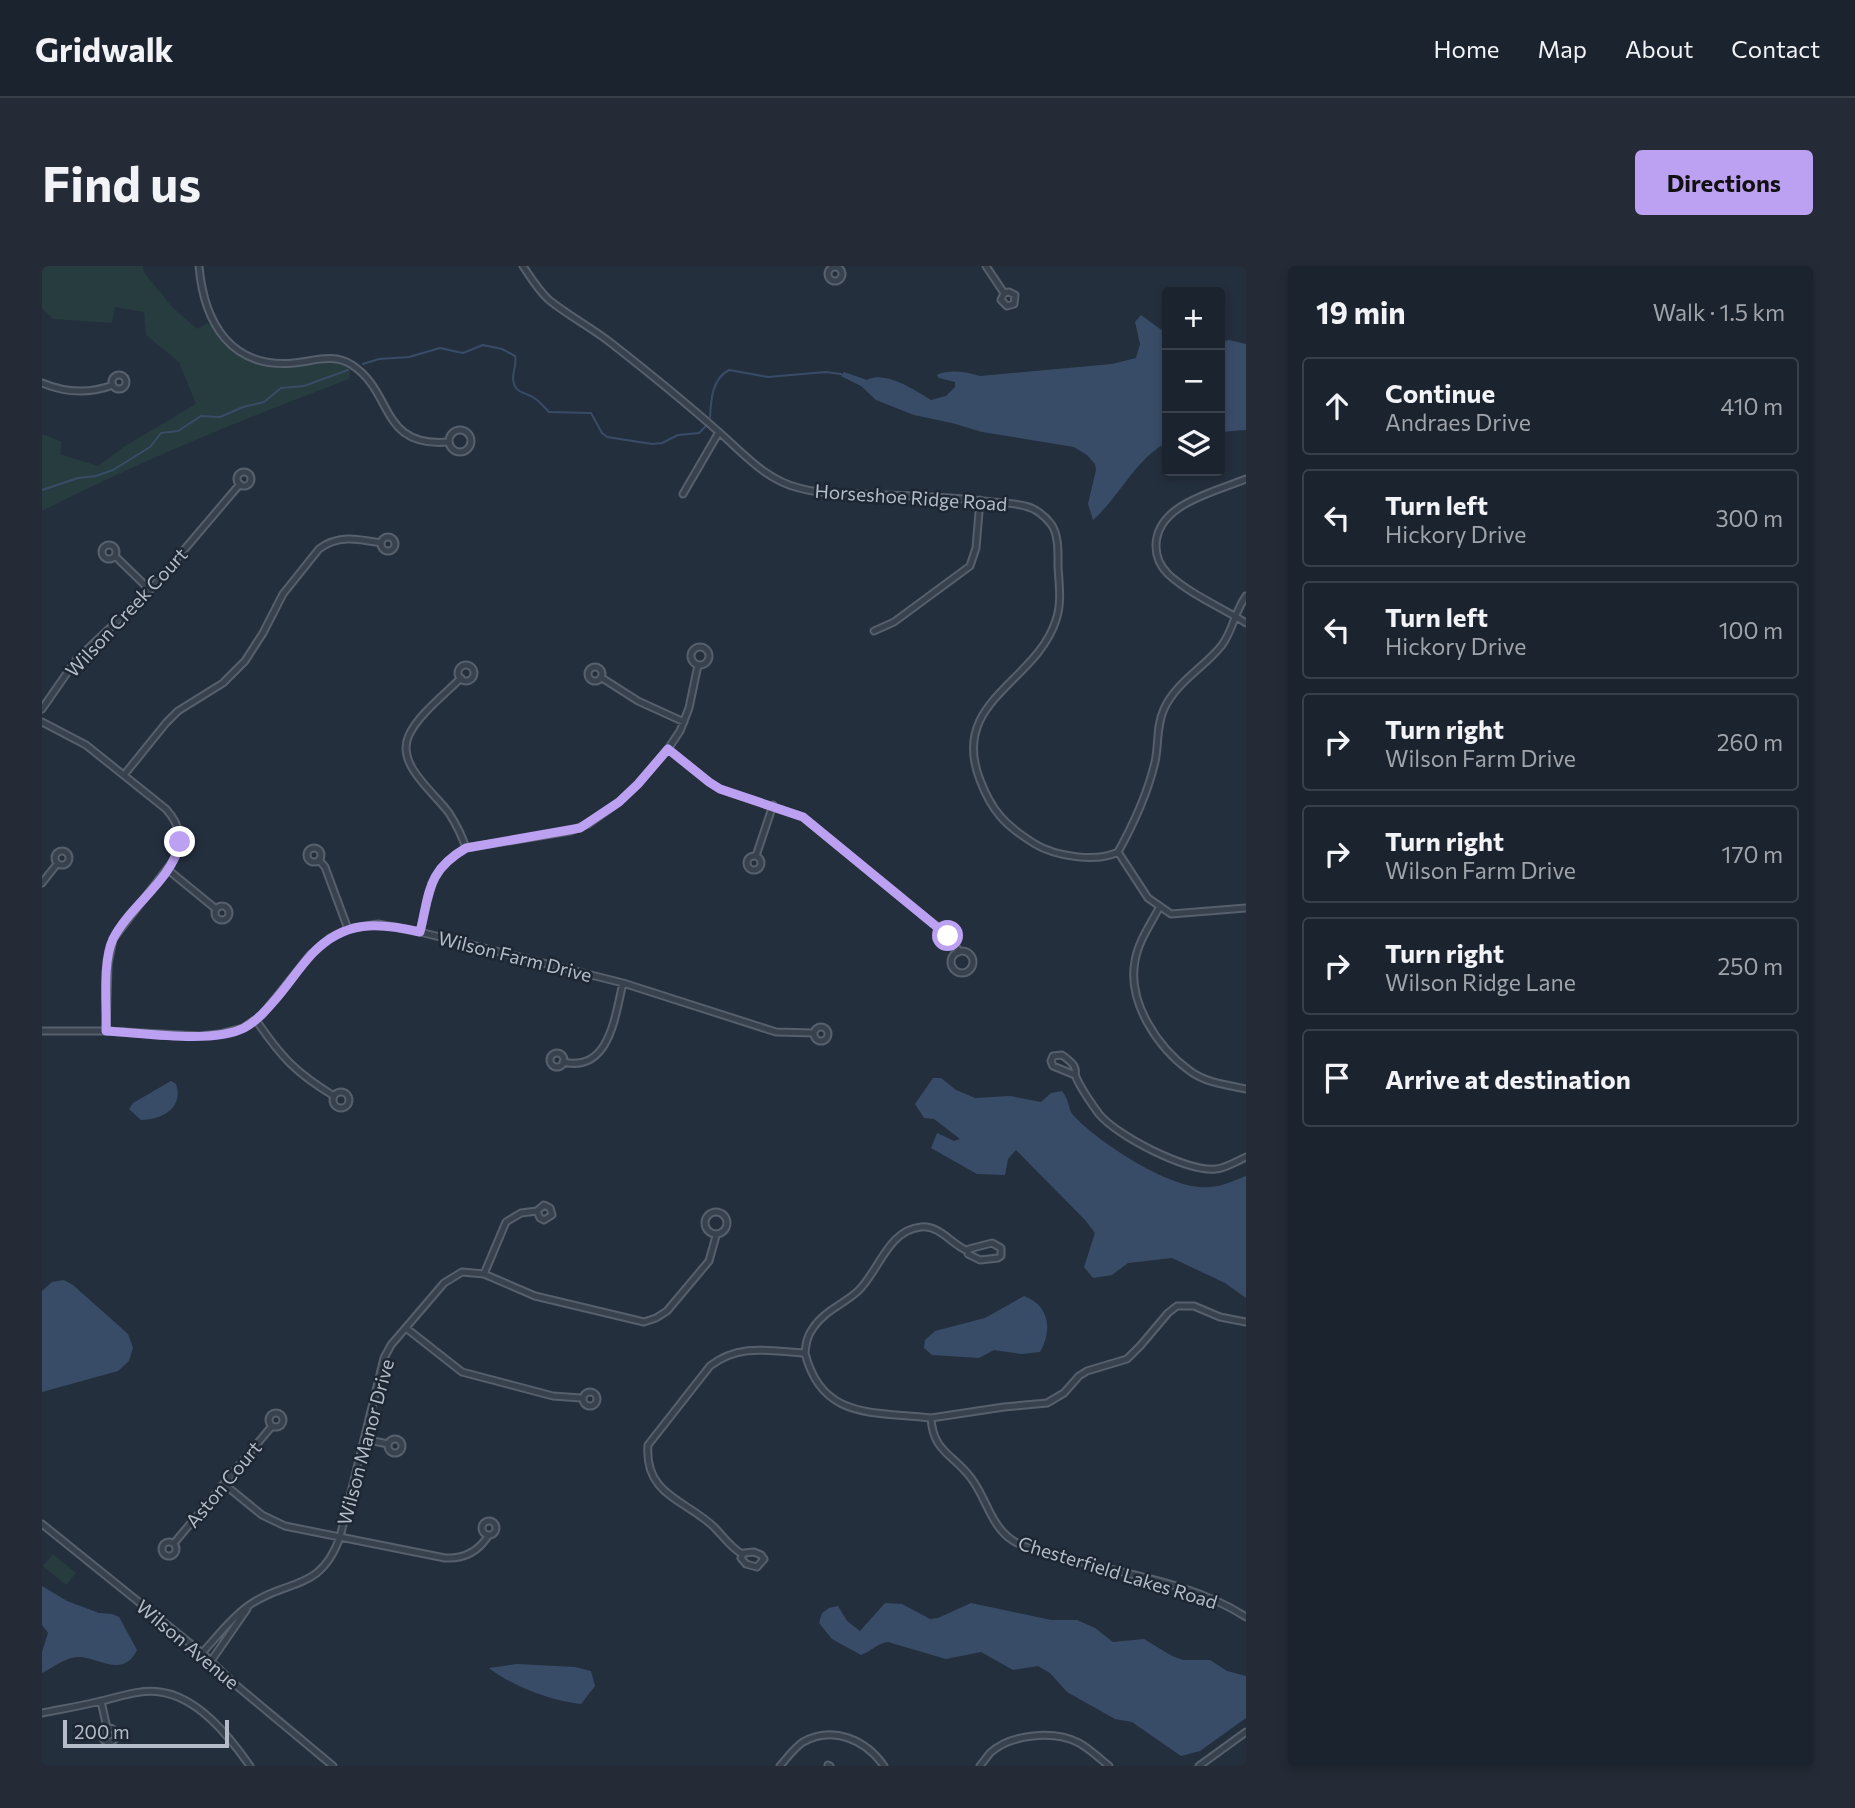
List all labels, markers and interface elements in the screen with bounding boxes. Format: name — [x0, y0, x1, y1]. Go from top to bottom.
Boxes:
text: Gridwalk — [35, 28, 174, 69]
text: Home — [1434, 34, 1500, 63]
text: Map — [1538, 34, 1587, 63]
text: About — [1625, 34, 1693, 63]
text: Contact — [1731, 34, 1820, 63]
button: Directions — [1635, 150, 1813, 215]
text: Find us — [42, 152, 201, 212]
map controls — [1162, 287, 1225, 476]
button: + — [1162, 287, 1225, 350]
text: 19 min — [1316, 293, 1406, 330]
text: Walk · 1.5 km — [1653, 298, 1785, 326]
button: − — [1162, 350, 1225, 413]
text: Continue — [1385, 377, 1495, 408]
icon: ahead — [1318, 387, 1356, 425]
text: 410 m — [1721, 392, 1783, 420]
text: Andraes Drive — [1385, 408, 1531, 436]
button: layers — [1162, 413, 1225, 476]
street label: Horseshoe Ridge Road — [814, 479, 1008, 515]
text: Turn left — [1385, 489, 1488, 520]
icon: left — [1318, 499, 1356, 537]
text: 300 m — [1715, 504, 1783, 532]
text: Hickory Drive — [1385, 520, 1526, 548]
street label: Wilson Creek Court — [60, 542, 192, 681]
text: Turn left — [1385, 601, 1488, 632]
icon: left — [1318, 611, 1356, 649]
text: 100 m — [1719, 616, 1783, 644]
text: Hickory Drive — [1385, 632, 1526, 660]
text: Turn right — [1385, 713, 1504, 744]
icon: right — [1318, 723, 1356, 761]
text: 260 m — [1717, 728, 1783, 756]
text: Wilson Farm Drive — [1385, 744, 1576, 772]
text: Turn right — [1385, 825, 1504, 856]
route end — [164, 826, 195, 857]
icon: right — [1318, 835, 1356, 873]
text: 170 m — [1722, 840, 1783, 868]
text: Wilson Farm Drive — [1385, 856, 1576, 884]
route start — [932, 920, 963, 951]
street label: Wilson Farm Drive — [436, 926, 594, 986]
text: Turn right — [1385, 937, 1504, 968]
icon: right — [1318, 947, 1356, 985]
text: 250 m — [1718, 952, 1783, 980]
text: Wilson Ridge Lane — [1385, 968, 1576, 996]
icon: arrive — [1318, 1059, 1356, 1097]
text: Arrive at destination — [1385, 1063, 1631, 1094]
street label: Wilson Manor Drive — [332, 1356, 398, 1528]
street label: Aston Court — [180, 1436, 266, 1532]
street label: Chesterfield Lakes Road — [1016, 1531, 1220, 1613]
street label: Wilson Avenue — [132, 1594, 244, 1694]
scale bar — [63, 1717, 229, 1749]
text: 200 m — [74, 1720, 130, 1743]

